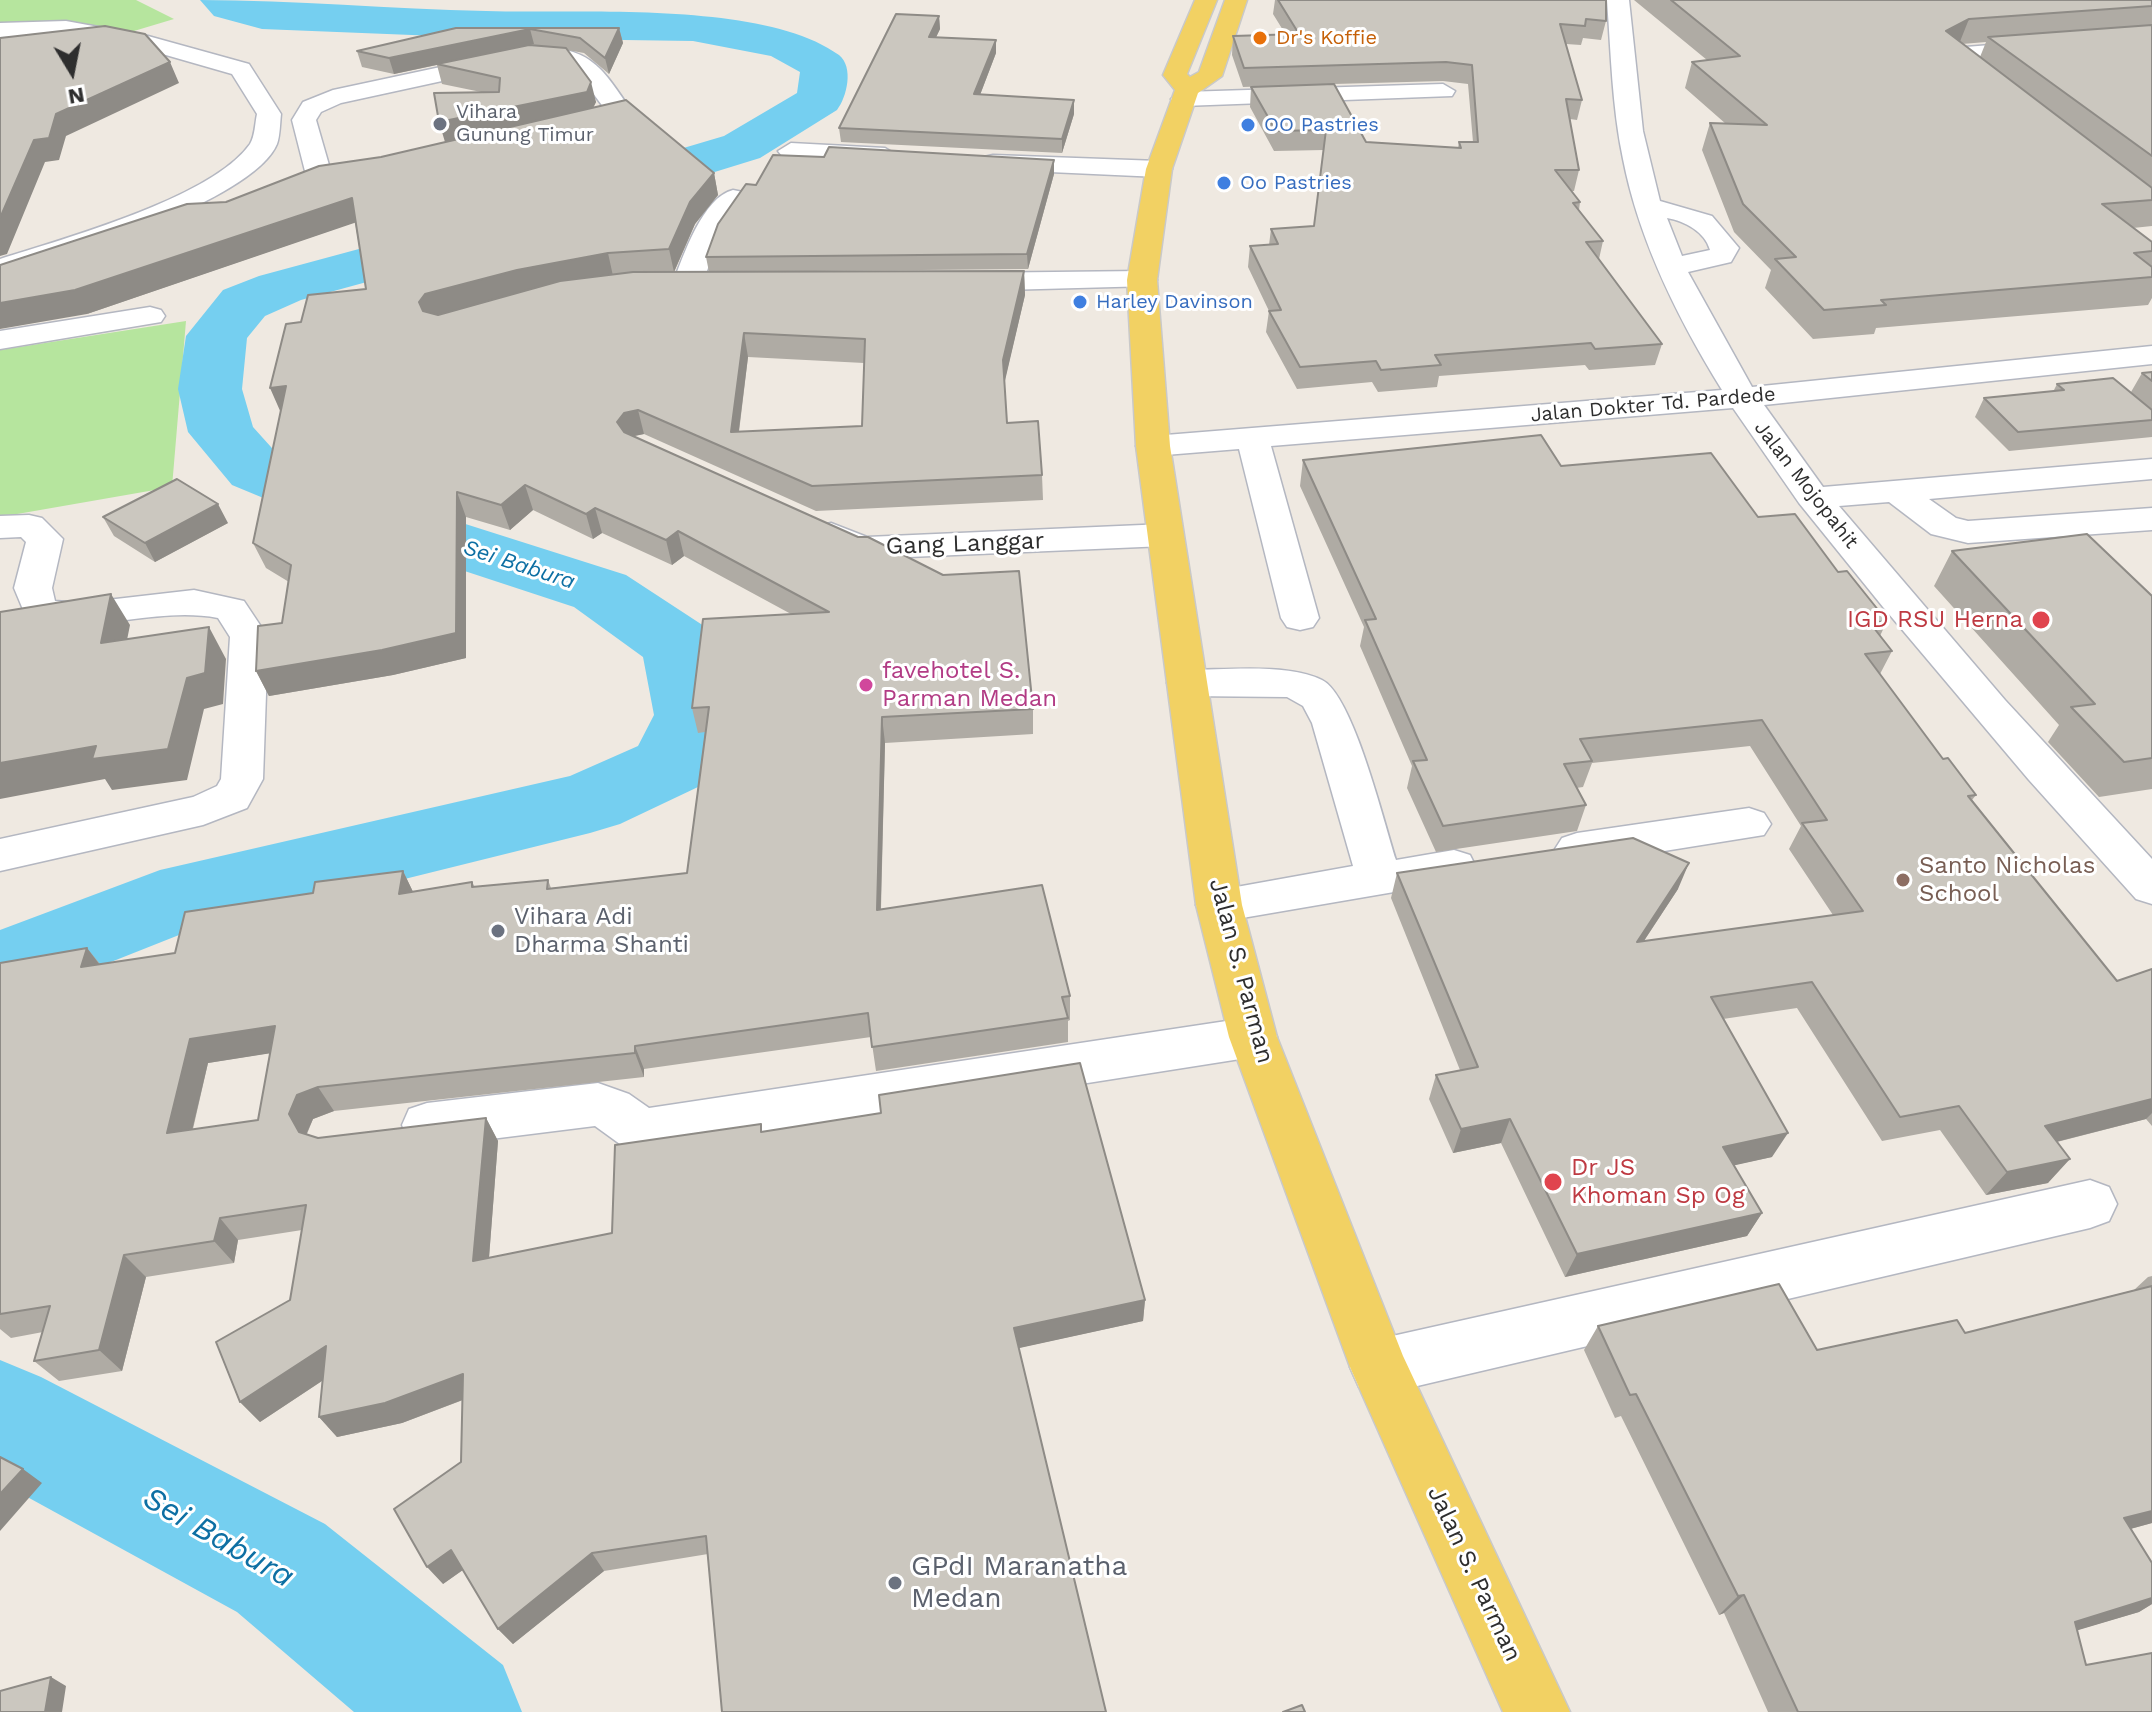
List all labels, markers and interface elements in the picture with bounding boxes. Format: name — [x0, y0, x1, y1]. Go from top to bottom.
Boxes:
place label: Dr's Koffie — [1276, 26, 1377, 50]
marker: Dr's Koffie — [1251, 29, 1269, 47]
north arrow — [32, 32, 112, 112]
text: N — [66, 82, 86, 110]
place label: Vihara Gunung Timur — [456, 100, 594, 147]
place label: OO Pastries — [1264, 113, 1379, 137]
marker: Vihara Gunung Timur — [431, 115, 449, 133]
marker: OO Pastries — [1239, 116, 1257, 134]
place label: Oo Pastries — [1240, 171, 1352, 195]
marker: Oo Pastries — [1215, 174, 1233, 192]
place label: Harley Davinson — [1096, 290, 1253, 314]
marker: Harley Davinson — [1071, 293, 1089, 311]
street label: Jalan Dokter Td. Pardede — [1530, 382, 1776, 428]
street label: Jalan Mojopahit — [1749, 417, 1863, 553]
street label: Gang Langgar — [885, 527, 1045, 561]
water label: Sei Babura — [460, 535, 578, 595]
place label: IGD RSU Herna — [1847, 606, 2023, 634]
marker: IGD RSU Herna — [2030, 609, 2052, 631]
place label: favehotel S. Parman Medan — [882, 657, 1057, 713]
marker: favehotel S. Parman Medan — [857, 676, 875, 694]
place label: Santo Nicholas School — [1919, 852, 2095, 908]
marker: Santo Nicholas School — [1894, 871, 1912, 889]
street label: Jalan S. Parman — [1203, 876, 1279, 1066]
place label: Vihara Adi Dharma Shanti — [514, 903, 689, 959]
marker: Vihara Adi Dharma Shanti — [489, 922, 507, 940]
place label: Dr JS Khoman Sp Og — [1571, 1154, 1745, 1210]
marker: Dr JS Khoman Sp Og — [1542, 1171, 1564, 1193]
water label: Sei Babura — [135, 1479, 301, 1597]
street label: Jalan S. Parman — [1421, 1482, 1527, 1666]
place label: GPdI Maranatha Medan — [911, 1550, 1127, 1616]
marker: GPdI Maranatha Medan — [886, 1574, 904, 1592]

